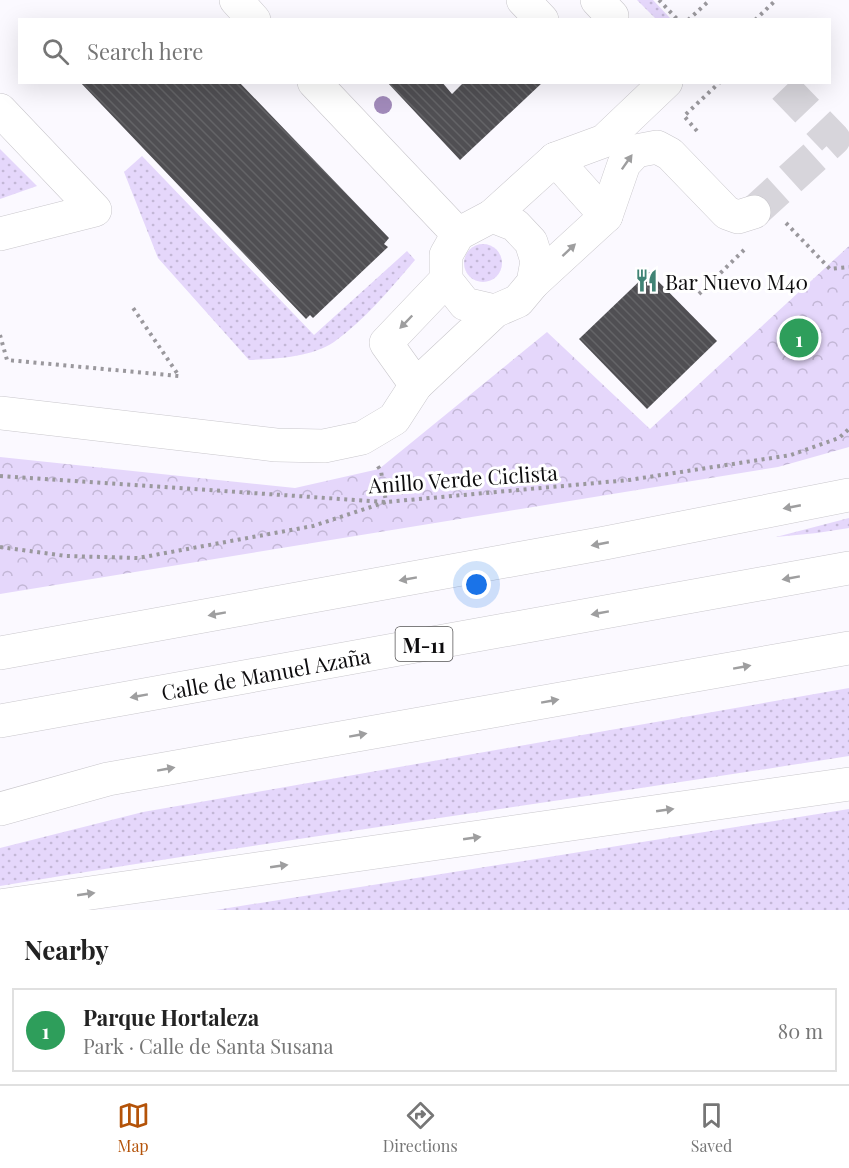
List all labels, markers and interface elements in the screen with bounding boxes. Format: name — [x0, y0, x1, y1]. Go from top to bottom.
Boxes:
search box — [18, 18, 831, 84]
icon: search — [39, 35, 72, 68]
text: Search here — [87, 36, 203, 66]
one-way arrow — [621, 154, 633, 170]
one-way arrow — [562, 243, 576, 257]
place label: Bar Nuevo M40 — [665, 267, 808, 295]
restaurant icon: Bar Nuevo M40 — [634, 268, 660, 294]
one-way arrow — [400, 314, 413, 329]
pin: 1 — [780, 316, 818, 360]
street label: Anillo Verde Ciclista — [366, 457, 559, 499]
one-way arrow — [782, 503, 801, 512]
one-way arrow — [591, 540, 610, 549]
your location — [462, 570, 491, 599]
one-way arrow — [782, 574, 801, 583]
one-way arrow — [399, 575, 418, 584]
one-way arrow — [590, 609, 609, 618]
one-way arrow — [207, 610, 226, 619]
road number: M-11 — [396, 627, 452, 661]
street label: Calle de Manuel Azaña — [159, 640, 373, 706]
one-way arrow — [733, 663, 752, 672]
one-way arrow — [129, 692, 148, 701]
one-way arrow — [541, 696, 560, 705]
one-way arrow — [349, 730, 368, 739]
one-way arrow — [157, 764, 176, 773]
one-way arrow — [655, 806, 674, 815]
one-way arrow — [462, 834, 481, 843]
one-way arrow — [269, 862, 288, 871]
one-way arrow — [76, 889, 95, 898]
text: Nearby — [24, 932, 109, 967]
text: Parque Hortaleza — [83, 1002, 259, 1032]
text: 1 — [42, 1017, 49, 1044]
text: 80 m — [778, 1017, 823, 1044]
text: Park · Calle de Santa Susana — [83, 1032, 334, 1059]
tab: Map — [117, 1099, 150, 1156]
tab: Directions — [383, 1099, 458, 1156]
tab: Saved — [691, 1099, 732, 1156]

